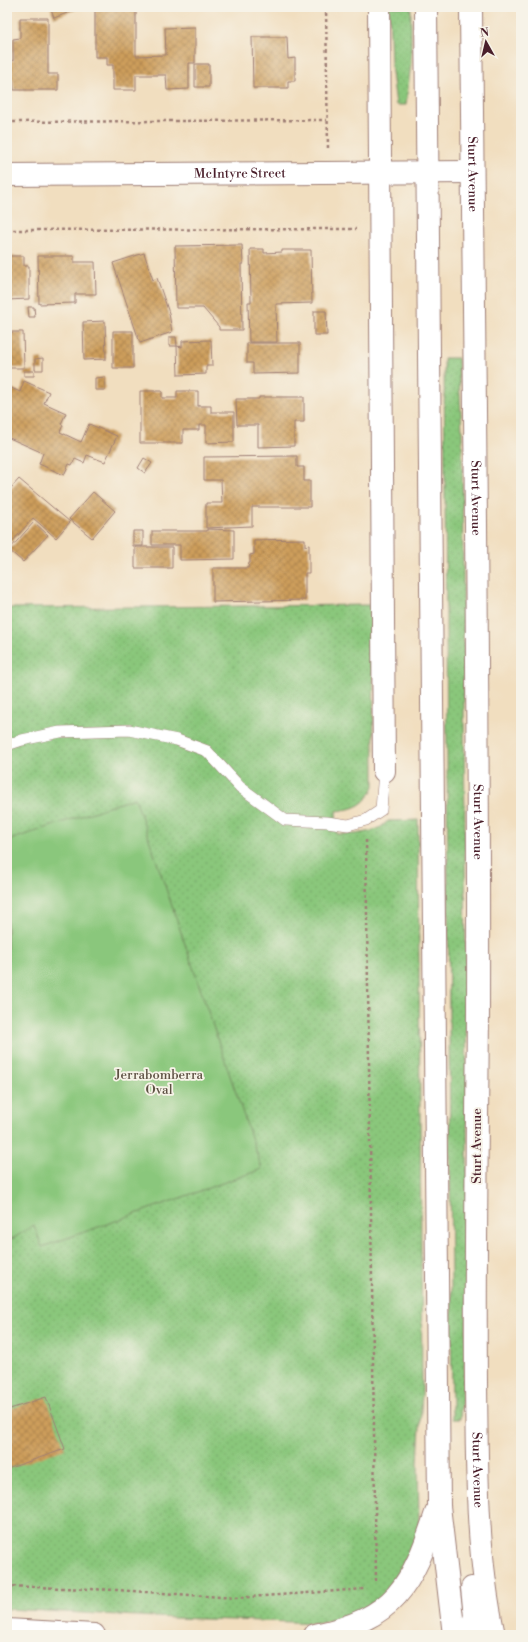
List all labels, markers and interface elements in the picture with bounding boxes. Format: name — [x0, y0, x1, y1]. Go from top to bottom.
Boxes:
north arrow — [466, 22, 506, 62]
text: N — [479, 26, 490, 41]
street label: Sturt Avenue — [464, 136, 481, 212]
street label: McIntyre Street — [194, 165, 286, 182]
street label: Sturt Avenue — [468, 460, 484, 536]
street label: Sturt Avenue — [470, 784, 486, 860]
park label: Jerrabomberra Oval — [114, 1067, 204, 1098]
street label: Sturt Avenue — [469, 1108, 485, 1184]
street label: Sturt Avenue — [469, 1432, 487, 1509]

